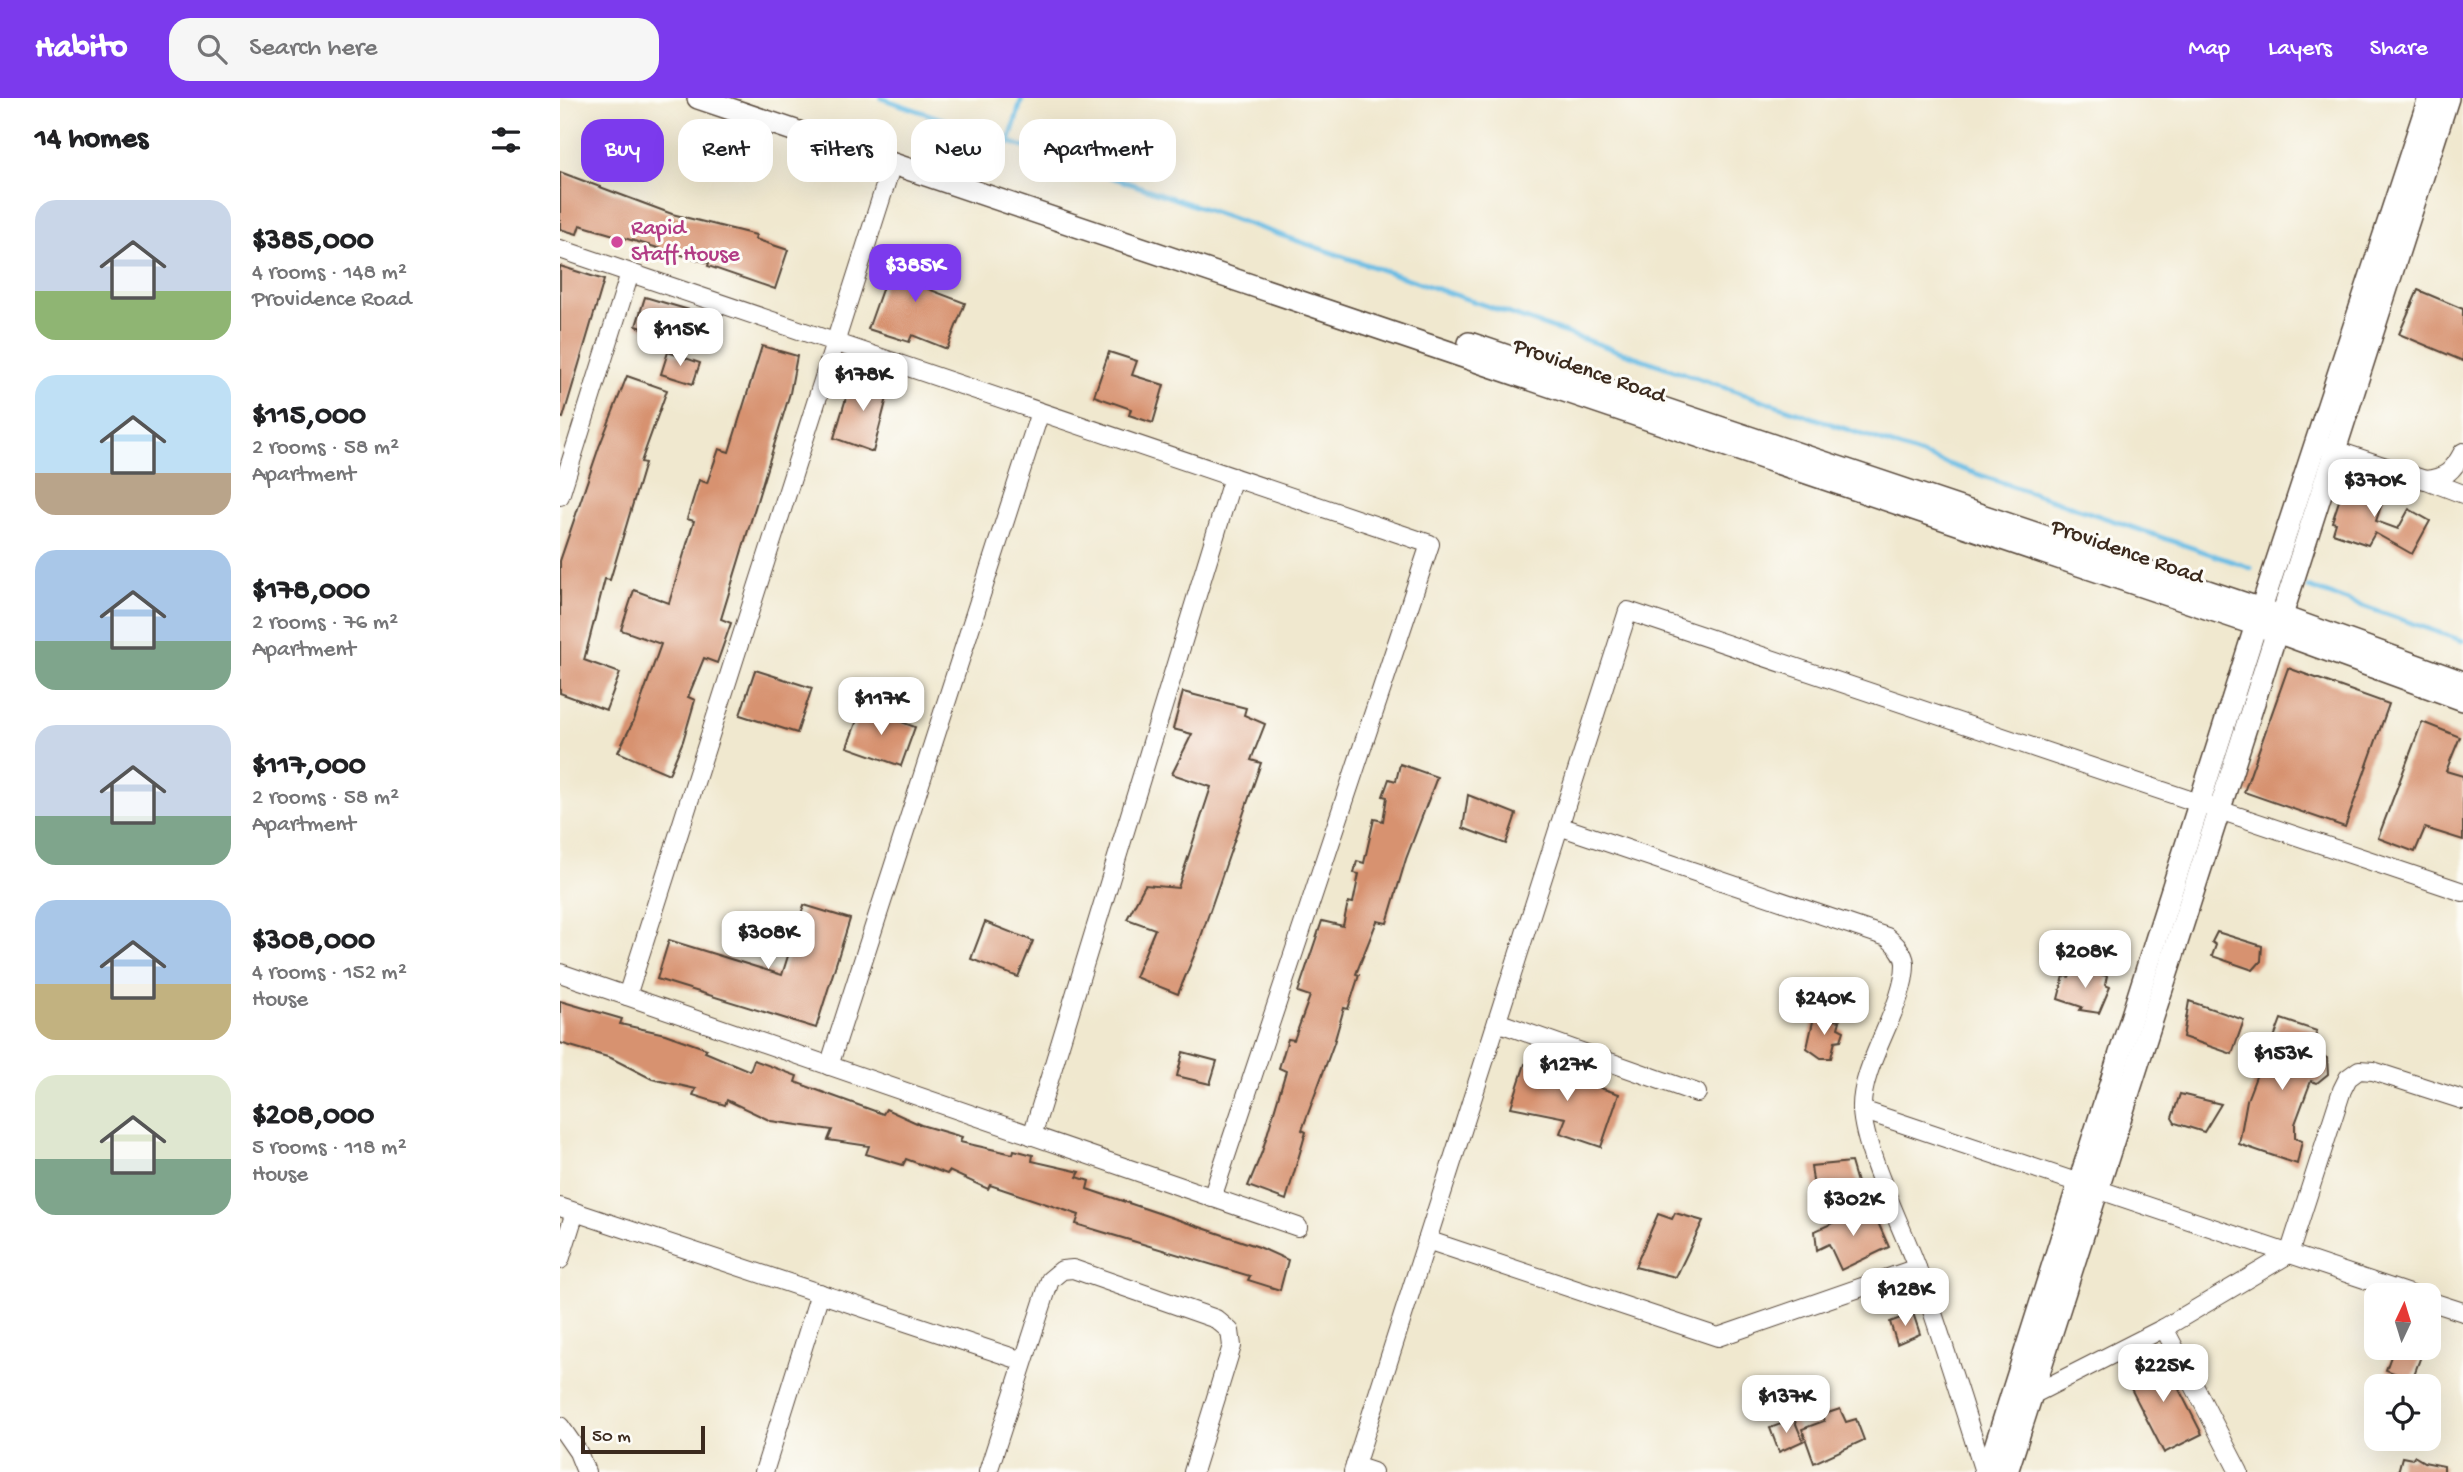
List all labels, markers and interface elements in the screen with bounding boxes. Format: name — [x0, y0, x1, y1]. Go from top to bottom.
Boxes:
search box — [169, 18, 659, 81]
text: Habito — [35, 30, 127, 68]
icon: search — [193, 30, 231, 68]
text: Search here — [249, 34, 377, 65]
text: Map — [2188, 35, 2230, 64]
text: Layers — [2268, 35, 2332, 64]
text: Share — [2370, 35, 2428, 64]
chip: Buy — [581, 119, 664, 182]
chip: Rent — [678, 119, 773, 182]
chip: Filters — [787, 119, 897, 182]
chip: New — [911, 119, 1005, 182]
chip: Apartment — [1019, 119, 1176, 182]
icon: filters — [487, 121, 525, 159]
text: 14 homes — [35, 123, 148, 158]
place label: Rapid Staff House — [631, 216, 741, 269]
text: $385,000 — [252, 225, 374, 260]
icon: home — [91, 228, 175, 312]
marker: Rapid Staff House — [609, 234, 625, 250]
pin: $385K — [866, 244, 964, 304]
text: $385K — [885, 253, 945, 280]
text: 4 rooms · 148 m² — [252, 260, 407, 287]
text: Providence Road — [252, 287, 412, 314]
pin: $115K — [631, 308, 729, 368]
text: $115K — [653, 317, 707, 344]
street label: Providence Road — [1508, 333, 1670, 411]
pin: $178K — [814, 354, 912, 413]
text: $178K — [835, 362, 891, 389]
text: $115,000 — [252, 400, 366, 435]
icon: home — [91, 403, 175, 487]
text: 2 rooms · 58 m² — [252, 435, 399, 462]
pin: $370K — [2325, 460, 2423, 519]
text: Apartment — [252, 462, 356, 489]
text: $370K — [2344, 468, 2404, 495]
street label: Providence Road — [2046, 514, 2208, 592]
text: $178,000 — [252, 575, 370, 610]
icon: home — [91, 578, 175, 662]
text: 2 rooms · 76 m² — [252, 610, 398, 637]
text: Apartment — [252, 637, 356, 664]
pin: $117K — [832, 678, 930, 737]
text: $117K — [854, 686, 908, 713]
text: $117,000 — [252, 750, 366, 785]
icon: home — [91, 753, 175, 837]
text: 2 rooms · 58 m² — [252, 785, 399, 812]
text: Apartment — [252, 812, 356, 839]
pin: $308K — [719, 912, 817, 971]
text: $308K — [738, 920, 798, 947]
text: $308,000 — [252, 925, 375, 960]
icon: home — [91, 928, 175, 1012]
pin: $208K — [2036, 930, 2134, 990]
text: $208K — [2055, 939, 2115, 966]
text: 4 rooms · 152 m² — [252, 960, 407, 987]
pin: $240K — [1775, 978, 1873, 1037]
text: $240K — [1795, 986, 1853, 1013]
text: House — [252, 987, 308, 1014]
pin: $153K — [2233, 1032, 2331, 1092]
text: $153K — [2254, 1041, 2310, 1068]
pin: $127K — [1518, 1044, 1616, 1103]
text: $127K — [1539, 1052, 1595, 1079]
text: $208,000 — [252, 1100, 374, 1135]
icon: home — [91, 1103, 175, 1187]
text: 5 rooms · 118 m² — [252, 1135, 407, 1162]
text: House — [252, 1162, 308, 1189]
pin: $302K — [1804, 1178, 1902, 1238]
text: $302K — [1823, 1187, 1883, 1214]
pin: $128K — [1856, 1268, 1954, 1328]
text: $128K — [1877, 1277, 1933, 1304]
north arrow — [2364, 1283, 2441, 1360]
map controls — [2364, 1283, 2441, 1451]
pin: $225K — [2114, 1344, 2212, 1404]
text: $225K — [2134, 1353, 2192, 1380]
button: locate — [2364, 1374, 2441, 1451]
pin: $137K — [1737, 1376, 1835, 1435]
text: $137K — [1758, 1384, 1814, 1411]
scale bar — [581, 1423, 705, 1455]
text: 50 m — [592, 1426, 631, 1449]

